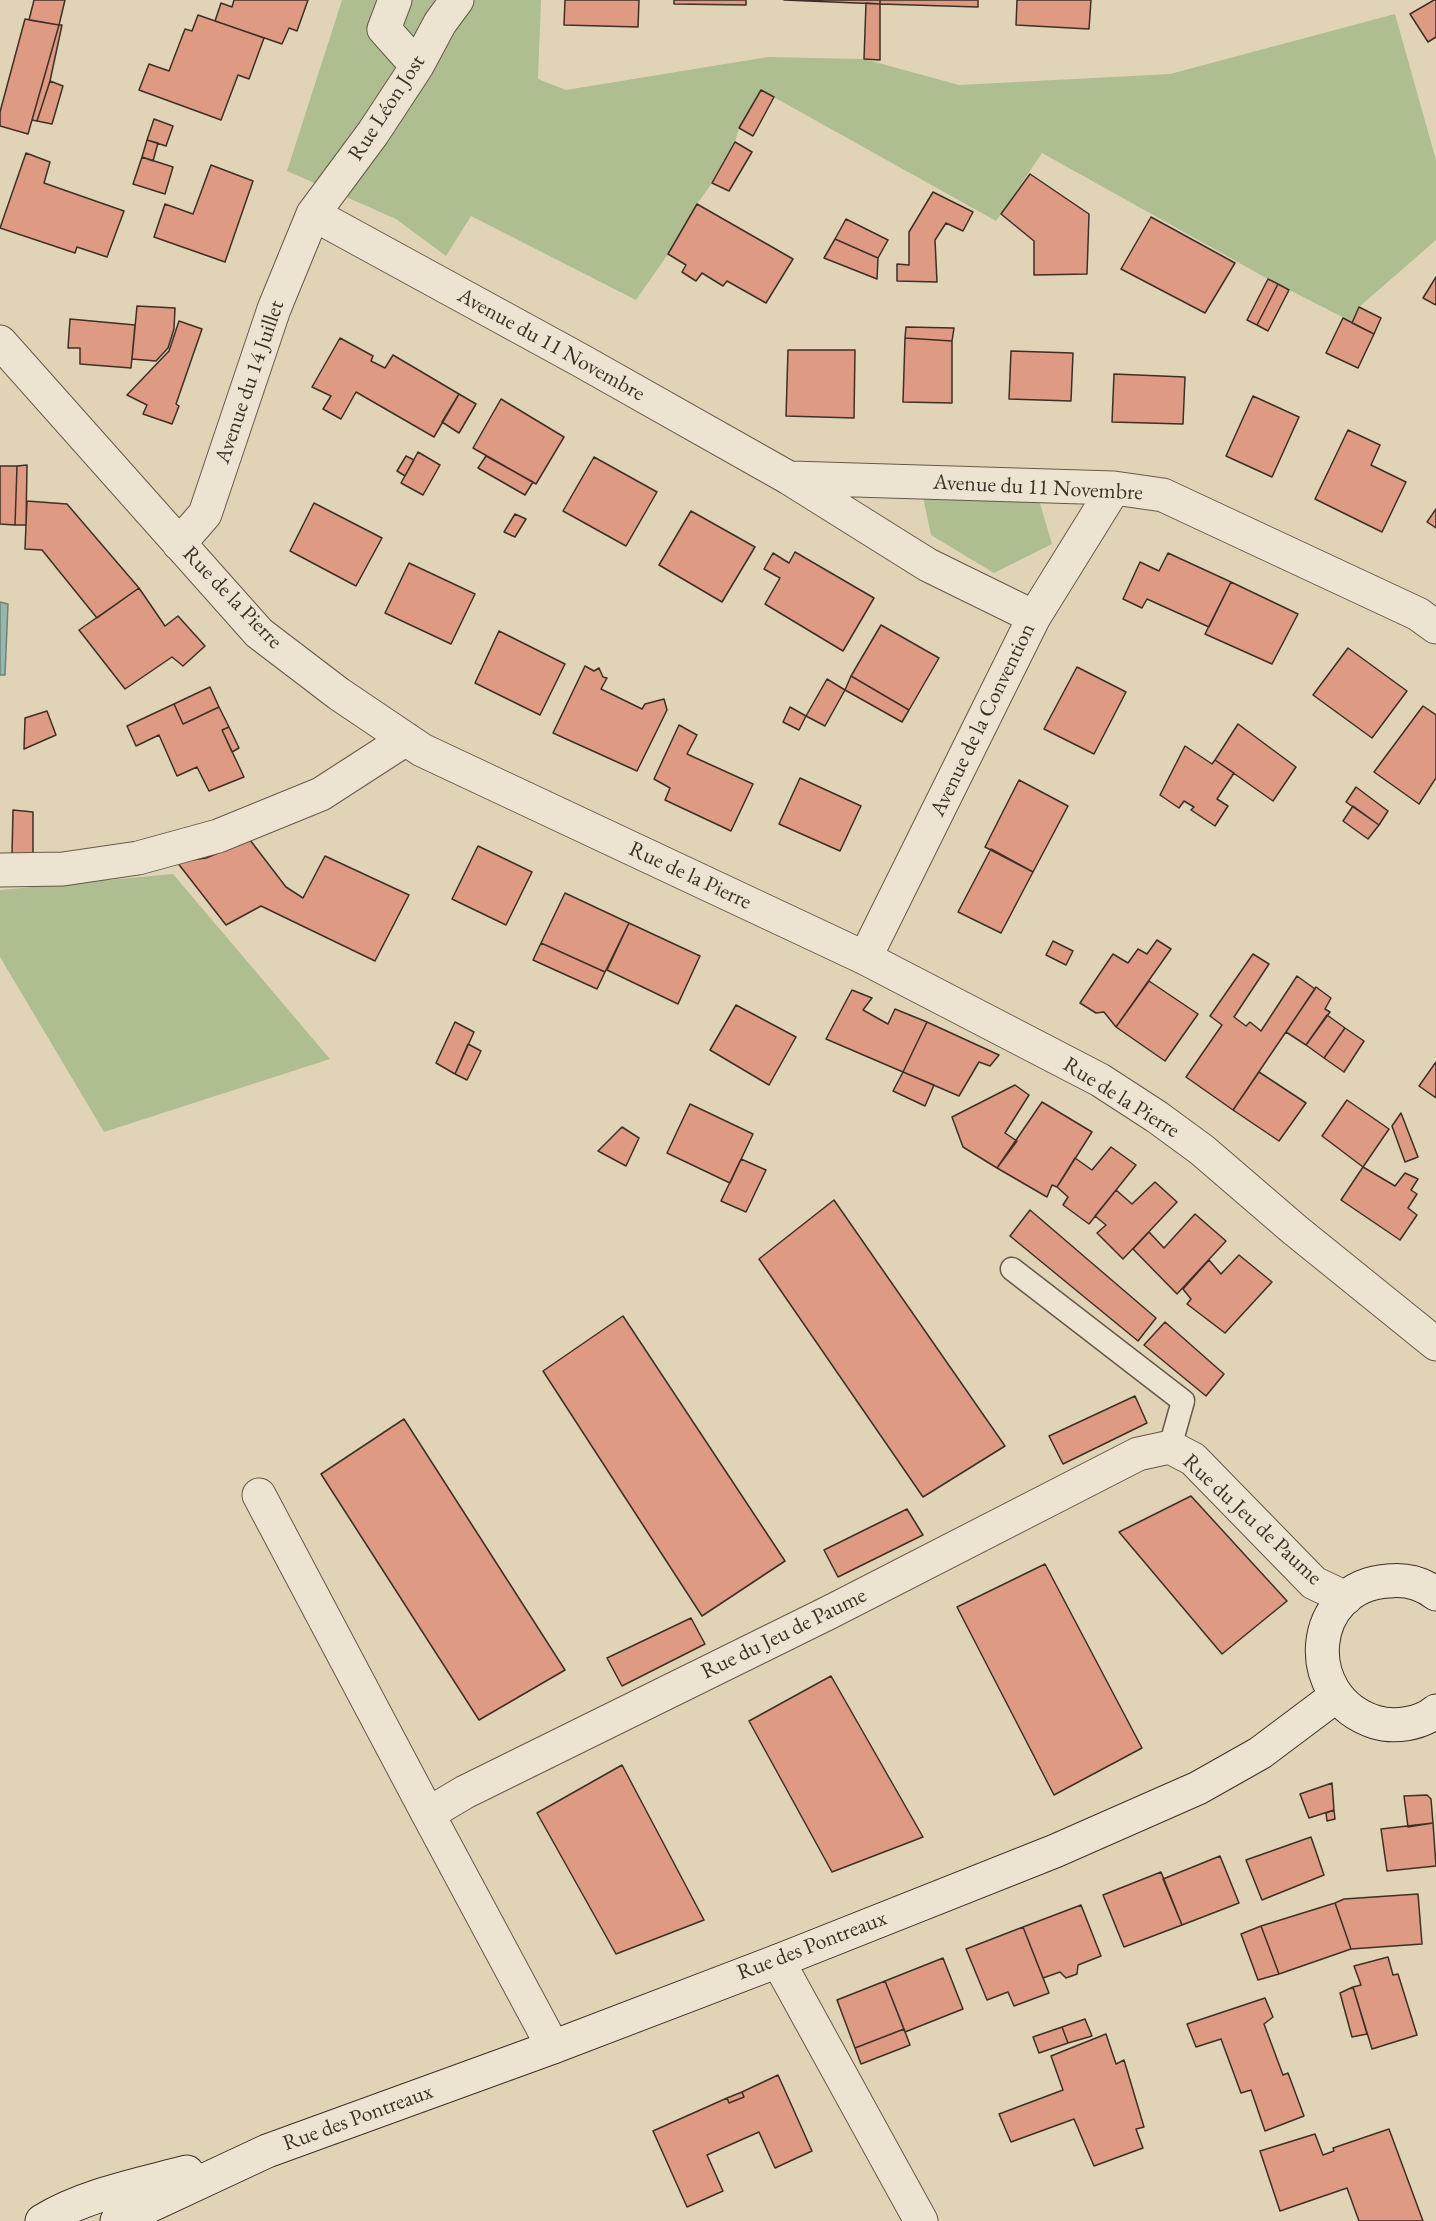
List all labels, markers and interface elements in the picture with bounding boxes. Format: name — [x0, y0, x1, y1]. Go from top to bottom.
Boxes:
street label: Rue Léon Jost — [343, 50, 431, 166]
street label: Avenue du 11 Novembre — [453, 282, 649, 408]
street label: Avenue du 14 Juillet — [210, 297, 290, 467]
street label: Avenue du 11 Novembre — [932, 469, 1144, 507]
street label: Rue de la Pierre — [177, 541, 287, 655]
street label: Avenue de la Convention — [925, 619, 1041, 821]
street label: Rue de la Pierre — [625, 836, 755, 916]
street label: Rue de la Pierre — [1058, 1052, 1184, 1144]
street label: Rue du Jeu de Paume — [1177, 1449, 1327, 1591]
street label: Rue du Jeu de Paume — [697, 1583, 871, 1685]
street label: Rue des Pontreaux — [734, 1905, 890, 1987]
street label: Rue des Pontreaux — [279, 2079, 437, 2157]

